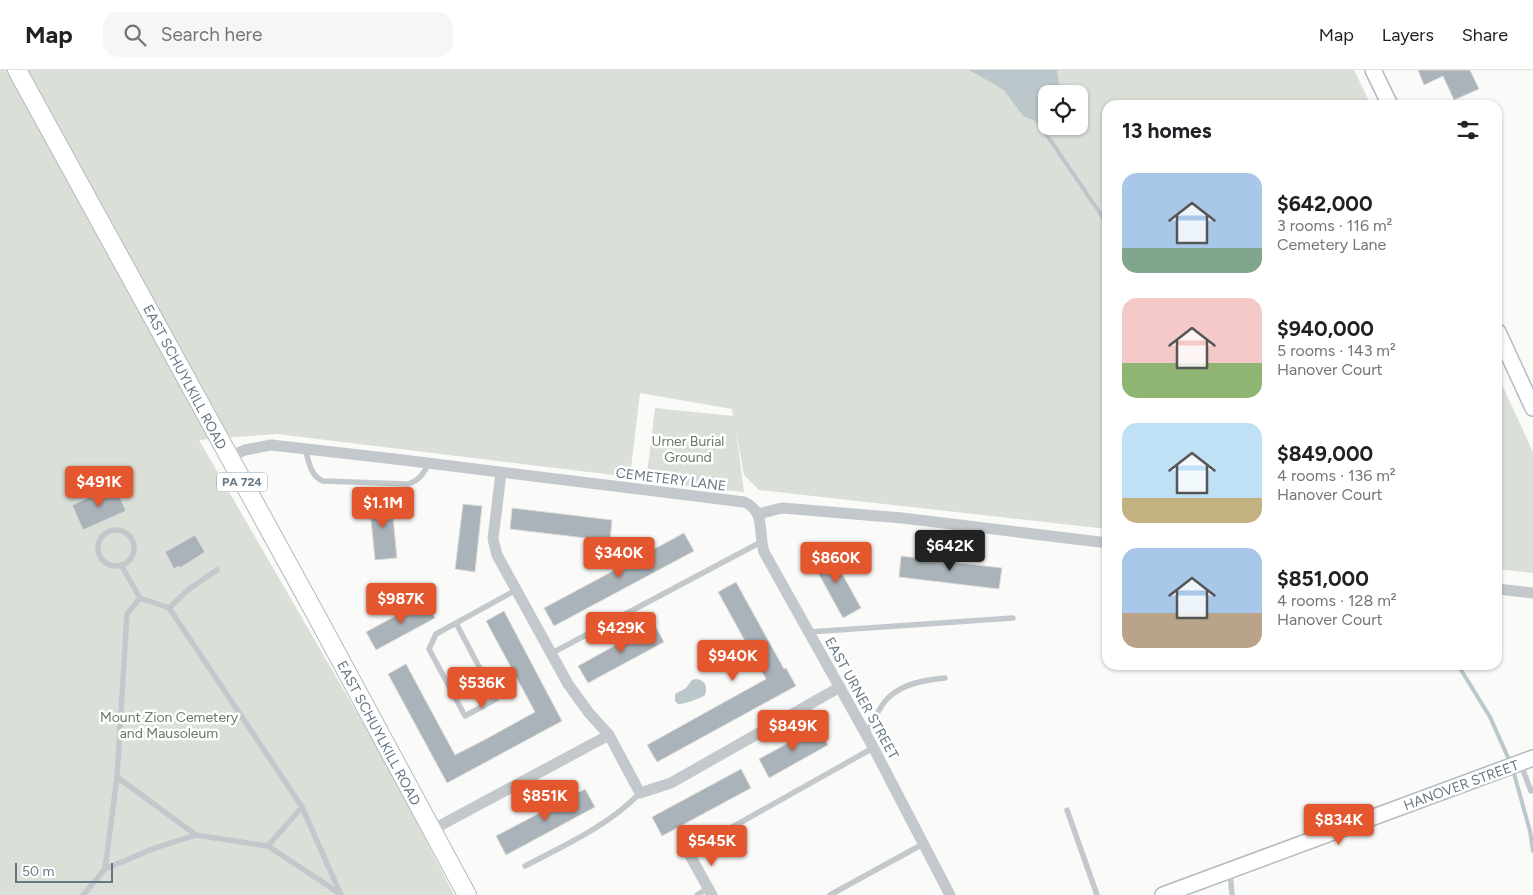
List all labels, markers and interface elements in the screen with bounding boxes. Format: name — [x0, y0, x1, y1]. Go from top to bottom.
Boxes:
search box — [103, 12, 453, 57]
text: Map — [25, 20, 73, 49]
icon: search — [121, 21, 149, 49]
text: Search here — [161, 23, 262, 46]
text: Map — [1319, 24, 1354, 46]
text: Layers — [1382, 24, 1434, 46]
text: Share — [1462, 24, 1508, 46]
map controls — [1038, 85, 1088, 135]
button: locate — [1038, 85, 1088, 135]
icon: filters — [1454, 116, 1482, 144]
text: 13 homes — [1122, 118, 1211, 143]
text: $642,000 — [1277, 191, 1373, 216]
icon: home — [1162, 193, 1222, 253]
text: 3 rooms · 116 m² — [1277, 216, 1392, 235]
text: Cemetery Lane — [1277, 235, 1386, 254]
street label: EAST SCHUYLKILL ROAD — [139, 302, 230, 452]
text: $940,000 — [1277, 316, 1374, 341]
icon: home — [1162, 318, 1222, 378]
text: 5 rooms · 143 m² — [1277, 341, 1396, 360]
text: Hanover Court — [1277, 360, 1383, 379]
park label: Urner Burial Ground — [652, 433, 724, 466]
text: $849,000 — [1277, 441, 1373, 466]
icon: home — [1162, 443, 1222, 503]
street label: CEMETERY LANE — [615, 464, 727, 495]
pin: $491K — [64, 466, 134, 508]
text: 4 rooms · 136 m² — [1277, 466, 1396, 485]
text: $491K — [76, 472, 122, 491]
road number: PA 724 — [217, 472, 267, 492]
text: Hanover Court — [1277, 485, 1383, 504]
pin: $1.1M — [348, 486, 418, 529]
text: $1.1M — [363, 493, 403, 512]
pin: $642K — [915, 530, 985, 572]
pin: $340K — [584, 536, 654, 579]
text: $642K — [926, 536, 974, 555]
pin: $860K — [801, 542, 871, 584]
text: $340K — [595, 543, 643, 562]
text: $860K — [812, 548, 860, 567]
text: $851,000 — [1277, 566, 1369, 591]
icon: home — [1162, 568, 1222, 628]
pin: $987K — [366, 582, 436, 625]
text: $987K — [377, 589, 425, 608]
text: 4 rooms · 128 m² — [1277, 591, 1397, 610]
text: Hanover Court — [1277, 610, 1383, 629]
pin: $429K — [586, 612, 656, 654]
text: $429K — [597, 618, 645, 637]
street label: EAST URNER STREET — [821, 634, 902, 762]
pin: $940K — [698, 640, 768, 682]
text: $940K — [708, 646, 758, 665]
street label: EAST SCHUYLKILL ROAD — [333, 658, 424, 808]
pin: $536K — [447, 666, 517, 709]
text: $536K — [459, 673, 506, 692]
park label: Mount Zion Cemetery and Mausoleum — [100, 709, 239, 742]
pin: $849K — [758, 710, 828, 752]
text: $849K — [769, 716, 817, 735]
street label: HANOVER STREET — [1401, 757, 1521, 814]
pin: $851K — [510, 780, 580, 822]
text: $851K — [522, 786, 568, 805]
pin: $834K — [1304, 804, 1374, 846]
text: $834K — [1315, 810, 1363, 829]
pin: $545K — [677, 824, 747, 867]
text: $545K — [688, 831, 736, 850]
scale bar — [15, 860, 112, 883]
text: 50 m — [22, 863, 54, 880]

